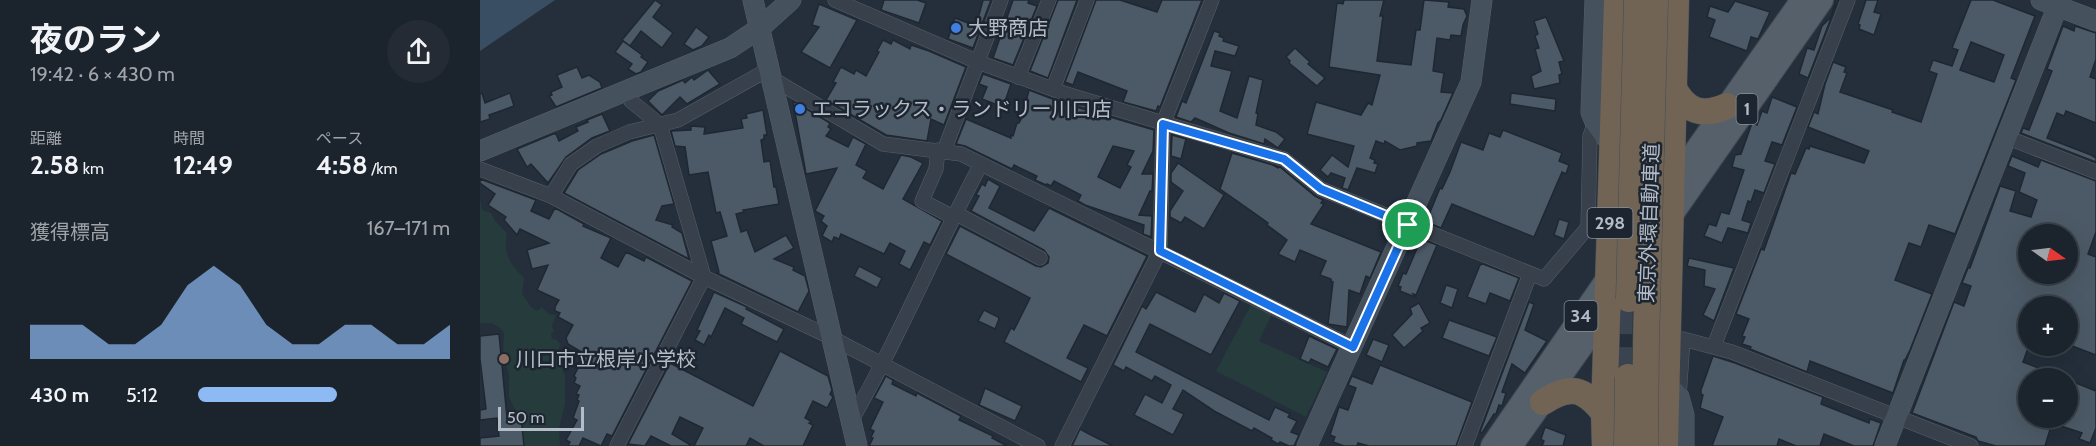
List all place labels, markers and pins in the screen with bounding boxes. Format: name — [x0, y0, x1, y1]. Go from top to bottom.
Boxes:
place label: 大野商店 — [968, 16, 1048, 40]
marker: 大野商店 — [949, 21, 963, 35]
place label: エコラックス・ランドリー川口店 — [812, 97, 1111, 121]
marker: エコラックス・ランドリー川口店 — [793, 102, 807, 116]
pin — [1382, 199, 1433, 250]
place label: 川口市立根岸小学校 — [516, 347, 696, 371]
marker: 川口市立根岸小学校 — [497, 352, 511, 366]

